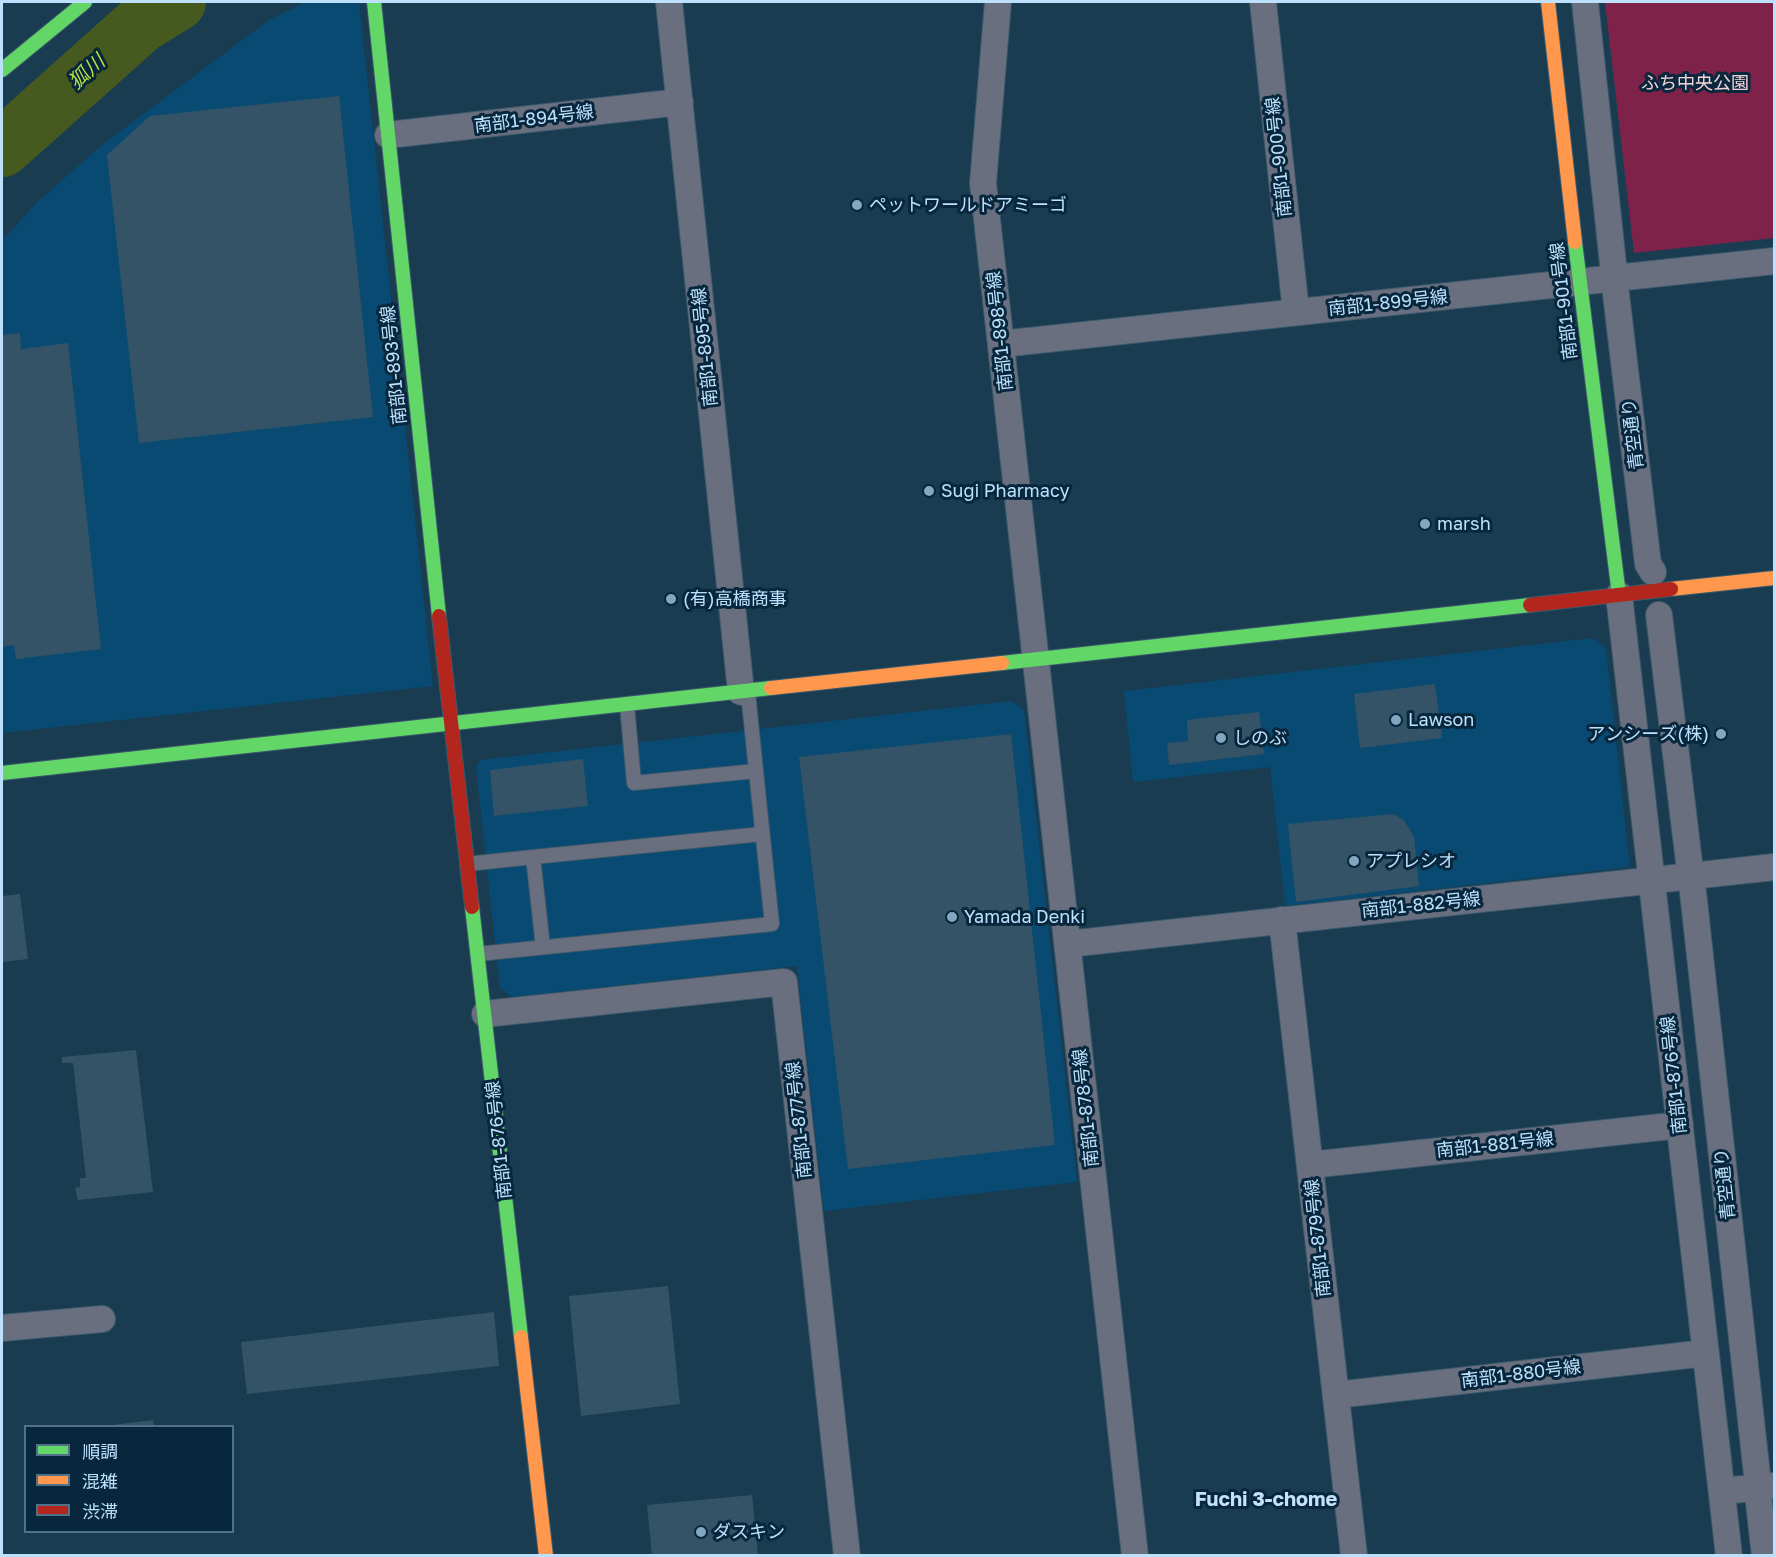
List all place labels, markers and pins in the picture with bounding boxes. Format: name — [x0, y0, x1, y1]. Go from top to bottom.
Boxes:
place label: ペットワールドアミーゴ — [869, 194, 1067, 216]
marker: ペットワールドアミーゴ — [850, 198, 864, 212]
place label: Sugi Pharmacy — [941, 480, 1069, 502]
marker: Sugi Pharmacy — [922, 484, 936, 498]
place label: marsh — [1437, 513, 1491, 535]
marker: marsh — [1418, 517, 1432, 531]
place label: (有)高橋商事 — [683, 588, 787, 610]
marker: (有)高橋商事 — [664, 592, 678, 606]
place label: Lawson — [1408, 709, 1474, 731]
marker: Lawson — [1389, 713, 1403, 727]
place label: アンシーズ(株) — [1587, 723, 1709, 745]
place label: しのぶ — [1233, 727, 1287, 749]
marker: アンシーズ(株) — [1714, 727, 1728, 741]
marker: しのぶ — [1214, 731, 1228, 745]
place label: アプレシオ — [1366, 850, 1456, 872]
marker: アプレシオ — [1347, 854, 1361, 868]
place label: Yamada Denki — [964, 906, 1085, 928]
marker: Yamada Denki — [945, 910, 959, 924]
place label: ダスキン — [713, 1521, 785, 1543]
marker: ダスキン — [694, 1525, 708, 1539]

